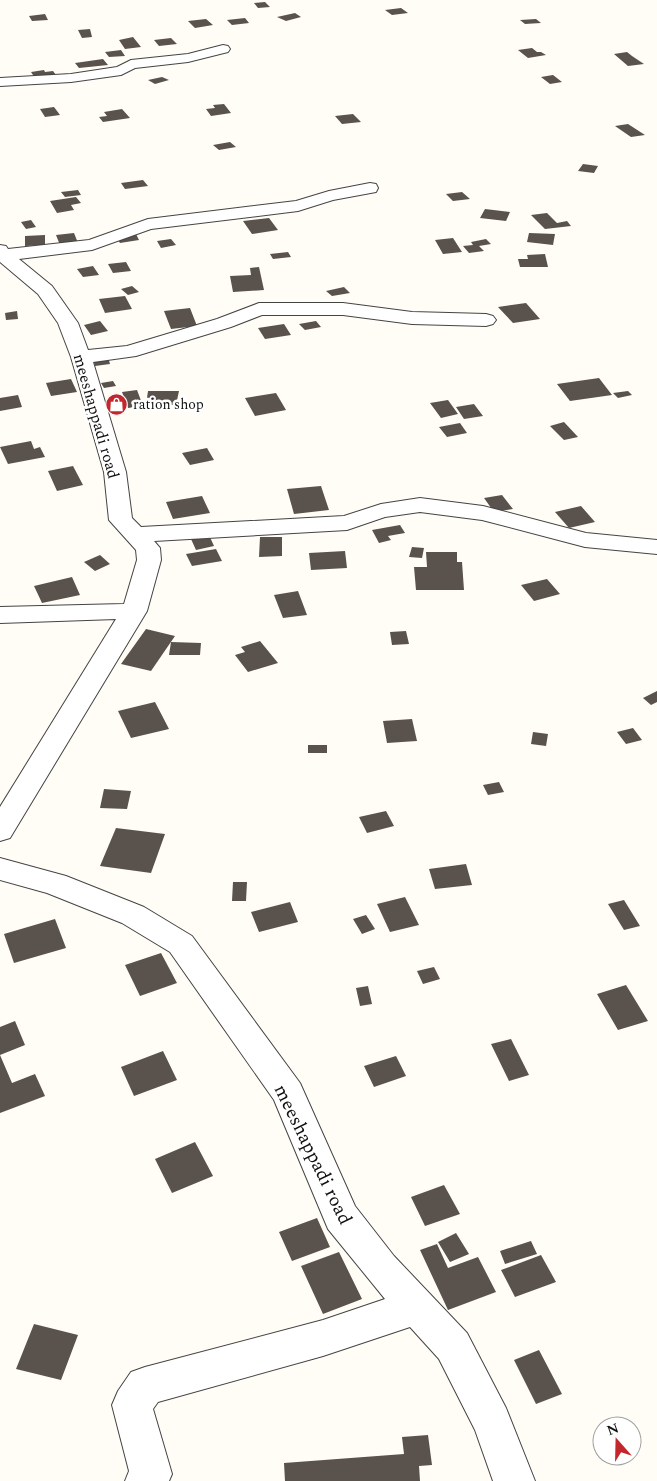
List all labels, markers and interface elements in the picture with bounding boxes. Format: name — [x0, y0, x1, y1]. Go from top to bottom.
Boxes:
street label: meeshappadi road — [67, 351, 125, 482]
shop icon: ration shop — [105, 392, 129, 416]
place label: ration shop — [133, 394, 204, 415]
street label: meeshappadi road — [266, 1079, 359, 1230]
north arrow — [592, 1416, 642, 1466]
text: N — [604, 1417, 622, 1441]

